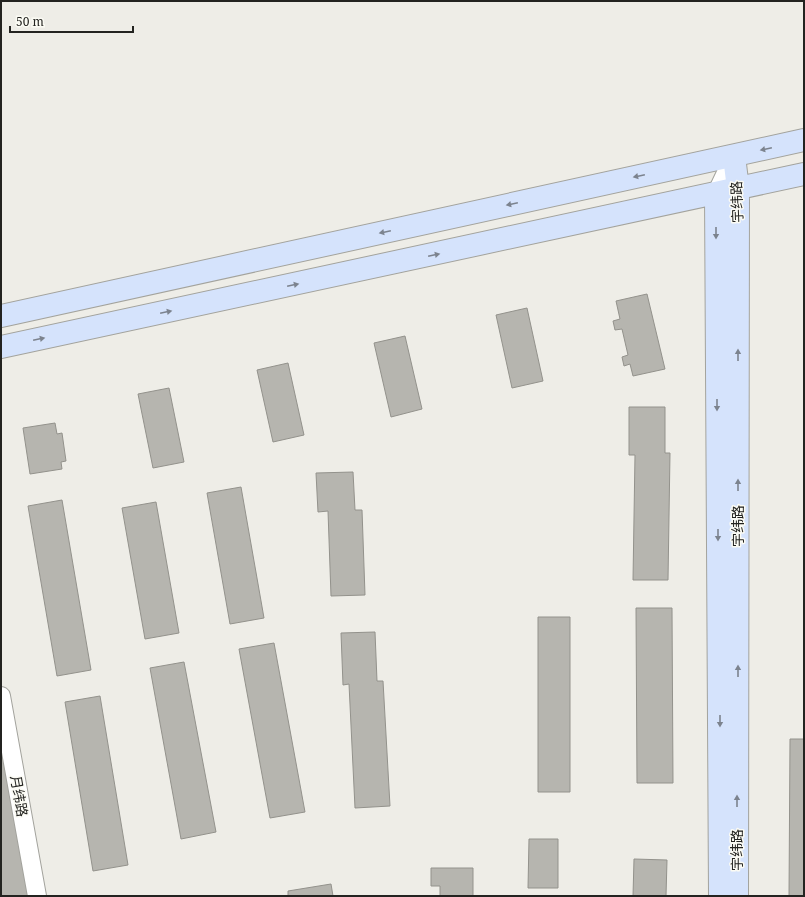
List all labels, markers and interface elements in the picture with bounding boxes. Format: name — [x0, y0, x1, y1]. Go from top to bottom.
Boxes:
scale bar — [10, 8, 133, 34]
text: 50 m — [16, 13, 44, 30]
one-way arrow — [760, 146, 772, 152]
one-way arrow — [633, 174, 645, 180]
street label: 宇纬路 — [726, 181, 747, 223]
one-way arrow — [506, 202, 518, 208]
one-way arrow — [713, 227, 719, 240]
one-way arrow — [379, 230, 391, 236]
one-way arrow — [428, 251, 440, 257]
one-way arrow — [287, 281, 300, 287]
one-way arrow — [160, 309, 172, 315]
one-way arrow — [33, 336, 45, 342]
one-way arrow — [735, 348, 741, 361]
one-way arrow — [714, 399, 721, 411]
one-way arrow — [735, 478, 741, 491]
street label: 宇纬路 — [728, 505, 747, 547]
one-way arrow — [715, 529, 721, 542]
one-way arrow — [735, 664, 741, 677]
one-way arrow — [717, 715, 723, 728]
street label: 月纬路 — [6, 774, 32, 818]
one-way arrow — [734, 794, 740, 807]
street label: 宇纬路 — [727, 829, 746, 871]

